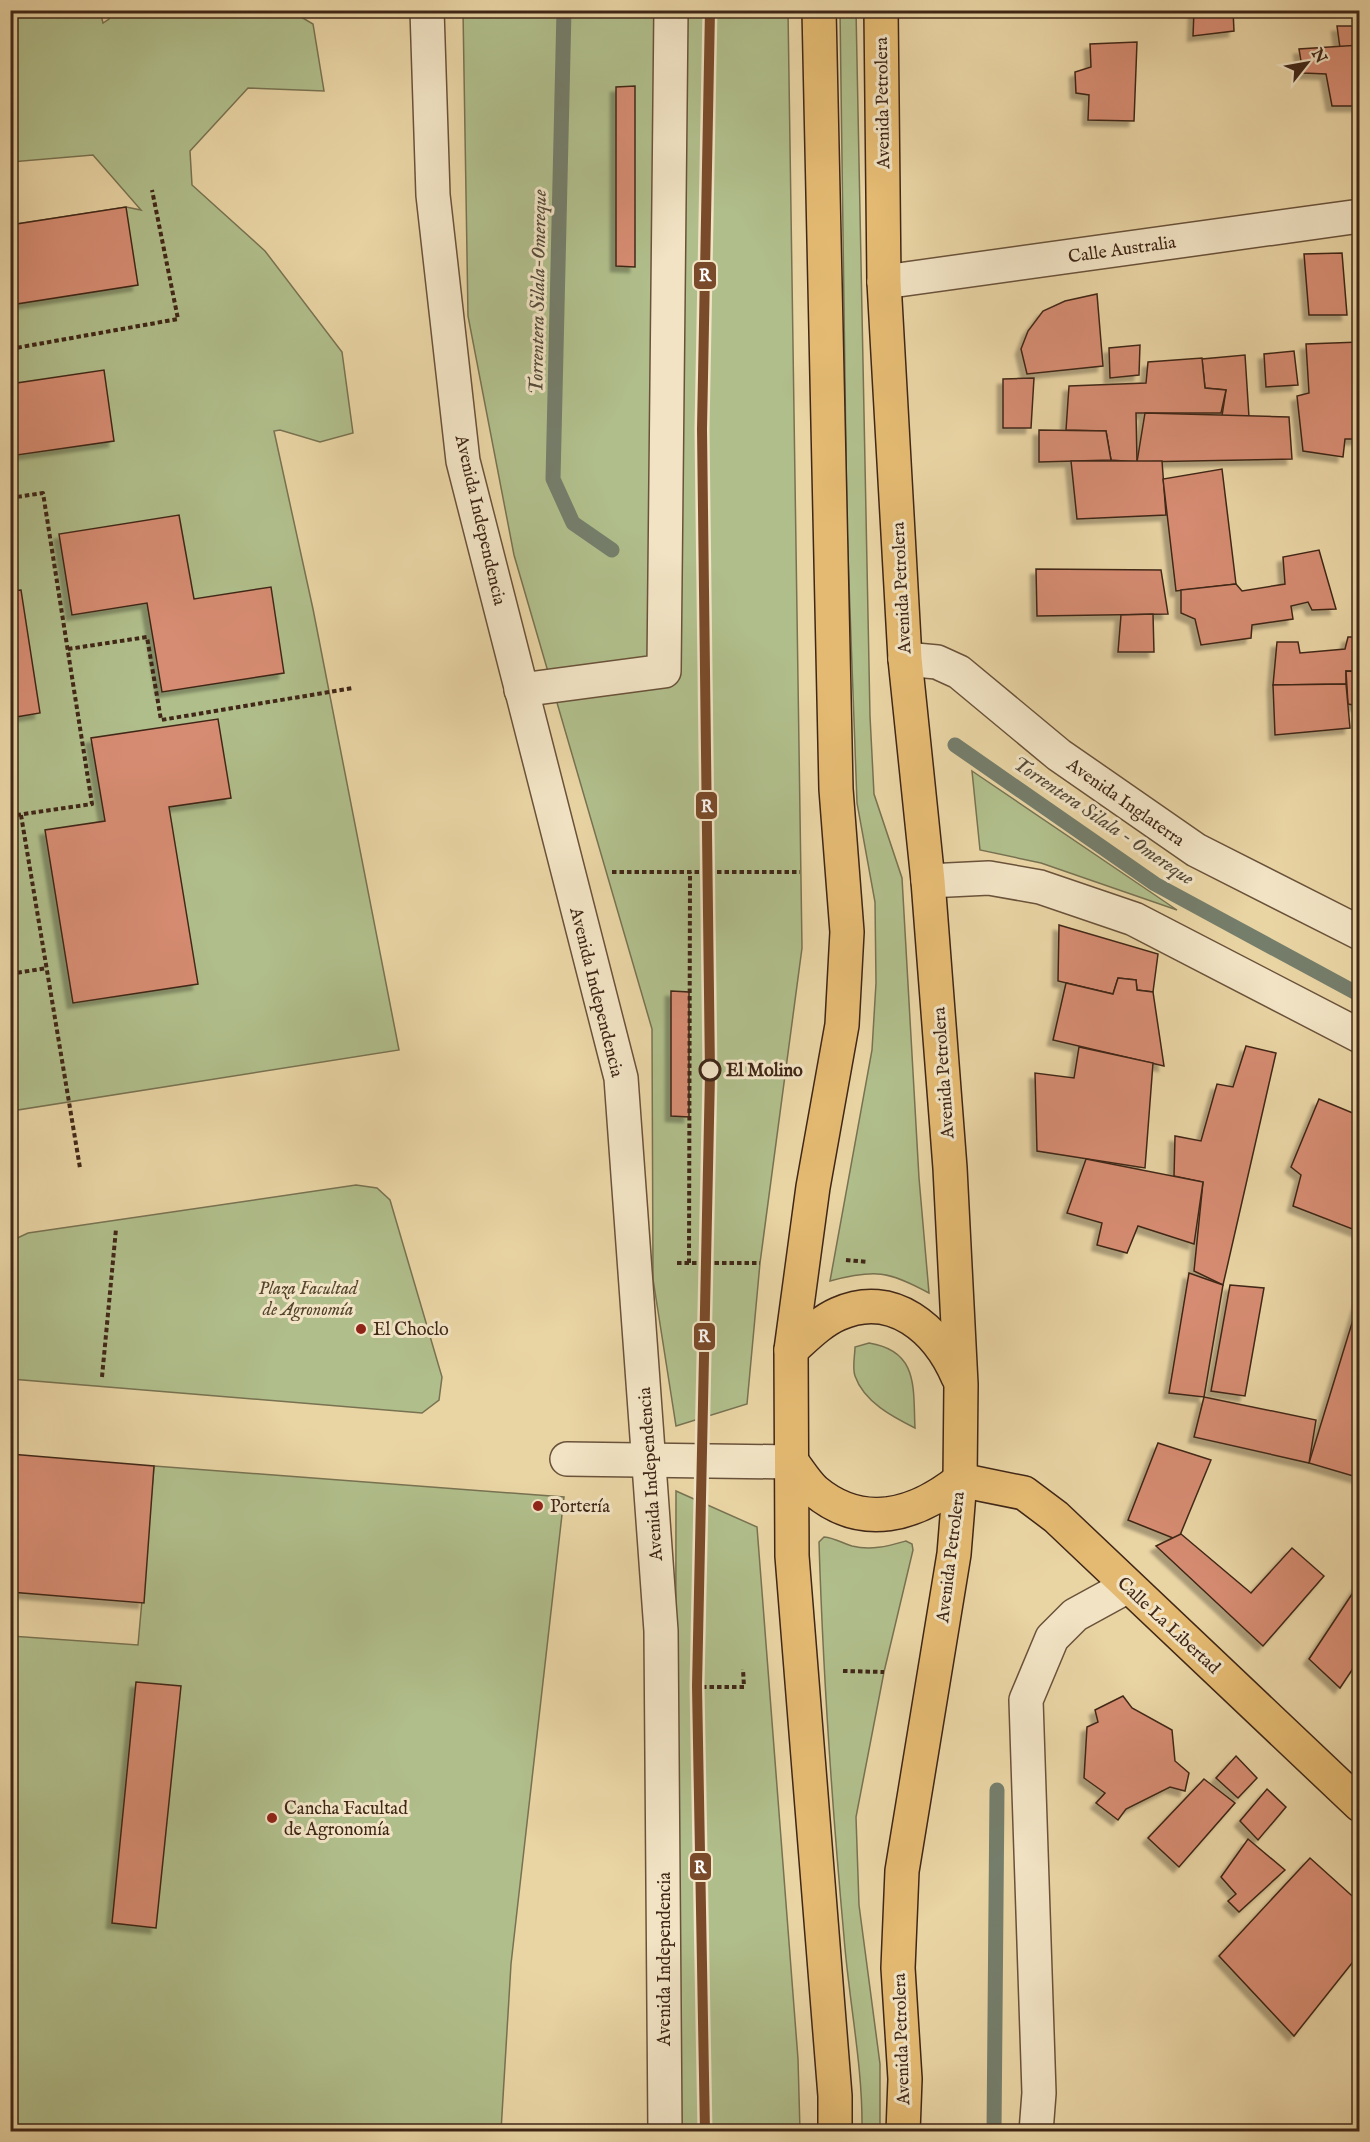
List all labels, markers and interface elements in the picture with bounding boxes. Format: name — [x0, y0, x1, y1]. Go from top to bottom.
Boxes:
north arrow — [1277, 33, 1337, 93]
street label: Avenida Petrolera — [871, 37, 896, 170]
text: N — [1305, 44, 1330, 68]
water label: Torrentera Silala-Omereque — [524, 189, 553, 395]
street label: Calle Australia — [1067, 232, 1178, 269]
line badge: R — [693, 261, 717, 290]
text: R — [699, 267, 712, 287]
street label: Avenida Independencia — [449, 432, 510, 608]
street label: Avenida Petrolera — [888, 521, 917, 655]
water label: Torrentera Silala - Omereque — [1008, 751, 1199, 891]
street label: Avenida Inglaterra — [1061, 753, 1189, 853]
line badge: R — [695, 791, 718, 820]
text: R — [701, 798, 714, 818]
street label: Avenida Independencia — [563, 904, 628, 1080]
street label: Avenida Petrolera — [928, 1006, 961, 1140]
marker: El Molino — [699, 1059, 721, 1081]
place label: El Molino — [726, 1060, 803, 1083]
park label: Plaza Facultad de Agronomía — [259, 1278, 359, 1322]
place label: El Choclo — [373, 1319, 449, 1342]
marker: El Choclo — [354, 1322, 368, 1336]
line badge: R — [693, 1322, 716, 1351]
text: R — [698, 1328, 711, 1348]
street label: Avenida Independencia — [634, 1386, 669, 1563]
street label: Avenida Petrolera — [932, 1490, 971, 1625]
place label: Portería — [550, 1496, 610, 1519]
marker: Portería — [531, 1499, 545, 1513]
street label: Calle La Libertad — [1112, 1572, 1225, 1680]
place label: Cancha Facultad de Agronomía — [284, 1798, 408, 1842]
marker: Cancha Facultad de Agronomía — [265, 1811, 279, 1825]
line badge: R — [689, 1852, 712, 1881]
text: R — [694, 1859, 707, 1879]
street label: Avenida Independencia — [654, 1872, 677, 2047]
street label: Avenida Petrolera — [889, 1972, 916, 2106]

